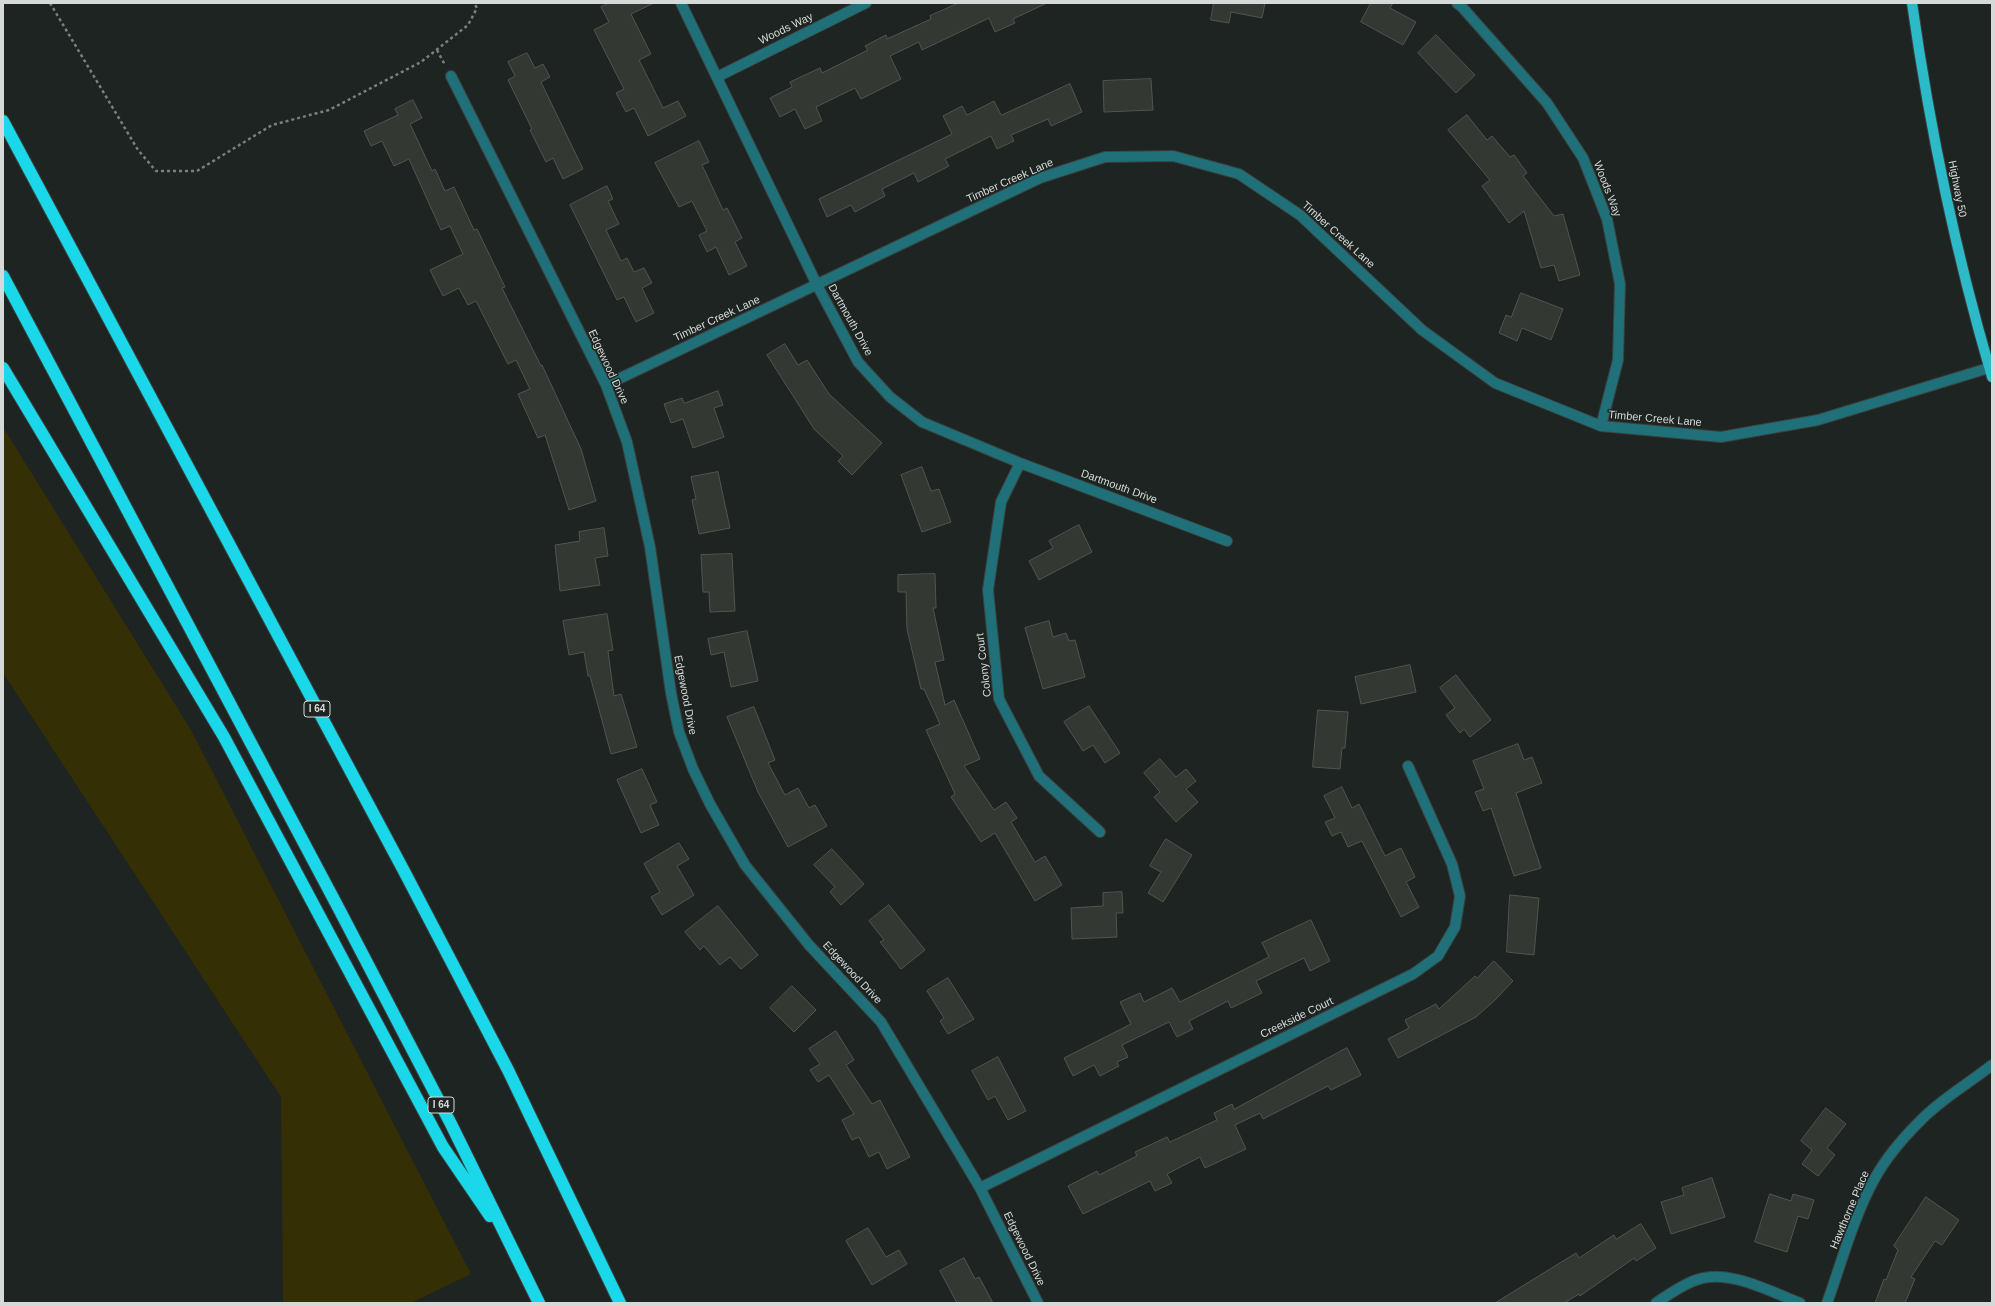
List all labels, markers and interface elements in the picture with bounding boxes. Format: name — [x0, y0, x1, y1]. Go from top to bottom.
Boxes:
street label: Woods Way — [757, 10, 815, 48]
street label: Timber Creek Lane — [964, 156, 1056, 206]
street label: Woods Way — [1590, 159, 1624, 219]
street label: Highway 50 — [1945, 160, 1969, 218]
street label: Timber Creek Lane — [1299, 199, 1377, 271]
street label: Dartmouth Drive — [825, 282, 875, 358]
street label: Timber Creek Lane — [672, 293, 762, 345]
street label: Edgewood Drive — [585, 328, 631, 406]
street label: Timber Creek Lane — [1608, 408, 1702, 430]
street label: Dartmouth Drive — [1079, 467, 1159, 507]
street label: Colony Court — [974, 632, 994, 698]
street label: Edgewood Drive — [671, 654, 699, 736]
road number: I 64 — [304, 701, 330, 717]
street label: Edgewood Drive — [820, 939, 884, 1007]
street label: Creekside Court — [1258, 995, 1336, 1041]
road number: I 64 — [428, 1097, 454, 1113]
street label: Hawthorne Place — [1828, 1169, 1872, 1251]
street label: Edgewood Drive — [1000, 1210, 1048, 1288]

